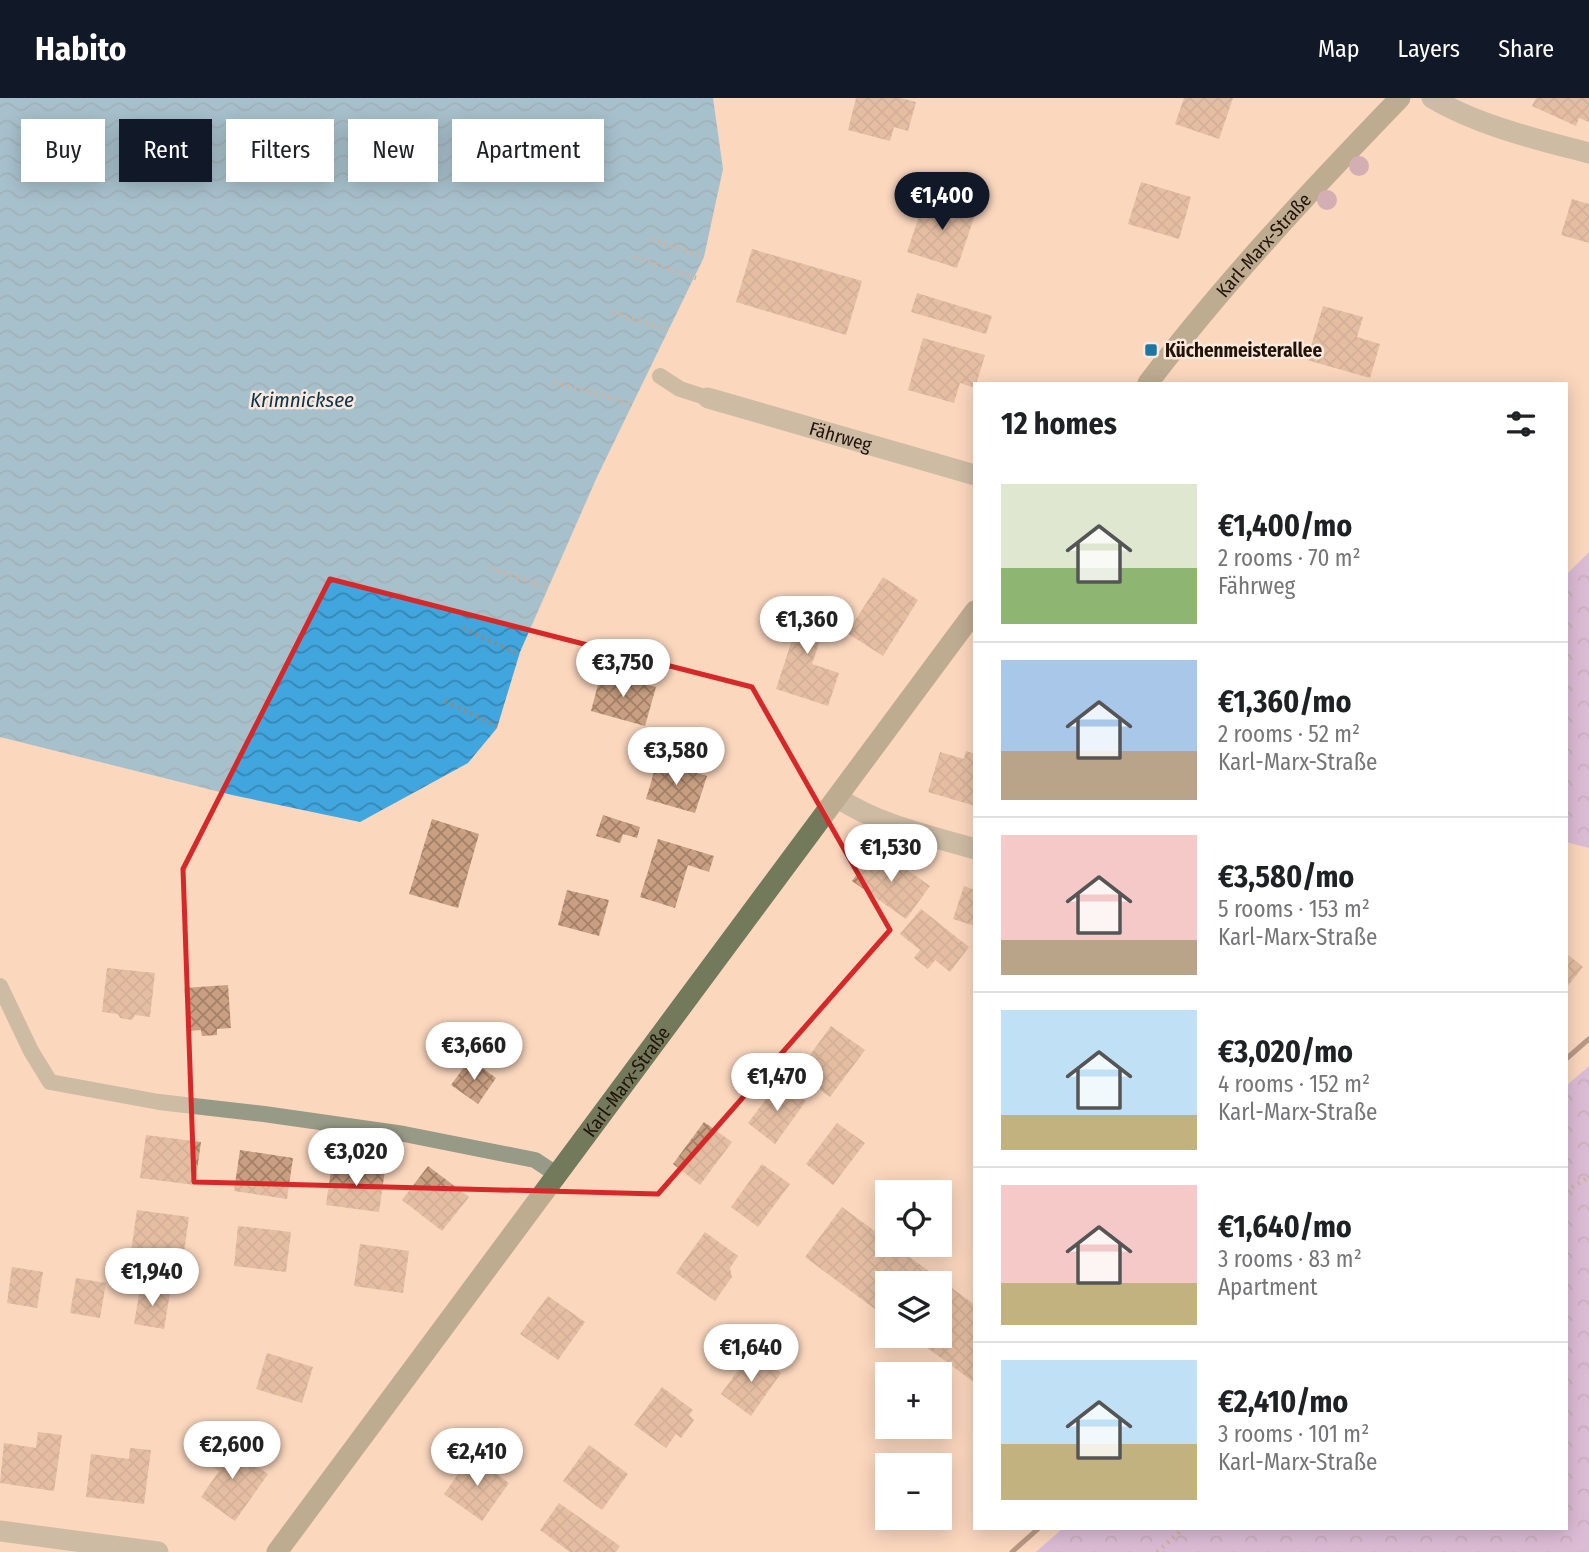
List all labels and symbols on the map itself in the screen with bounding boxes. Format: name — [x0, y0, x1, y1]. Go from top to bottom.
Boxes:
pin: €1,400 — [885, 172, 999, 232]
street label: Karl-Marx-Straße — [1211, 188, 1316, 302]
place label: Küchenmeisterallee — [1165, 339, 1322, 362]
marker: Küchenmeisterallee — [1143, 342, 1159, 358]
water label: Krimnicksee — [250, 387, 354, 413]
street label: Fährweg — [807, 416, 875, 456]
pin: €1,360 — [750, 596, 864, 656]
pin: €3,750 — [566, 640, 680, 699]
pin: €3,580 — [619, 728, 733, 787]
pin: €1,530 — [834, 824, 948, 884]
street label: Karl-Marx-Straße — [578, 1022, 675, 1141]
pin: €3,660 — [417, 1023, 531, 1082]
pin: €1,470 — [720, 1054, 834, 1113]
pin: €3,020 — [299, 1128, 413, 1188]
pin: €1,940 — [95, 1248, 209, 1308]
pin: €1,640 — [694, 1324, 808, 1384]
pin: €2,600 — [175, 1422, 289, 1481]
pin: €2,410 — [420, 1428, 534, 1488]

